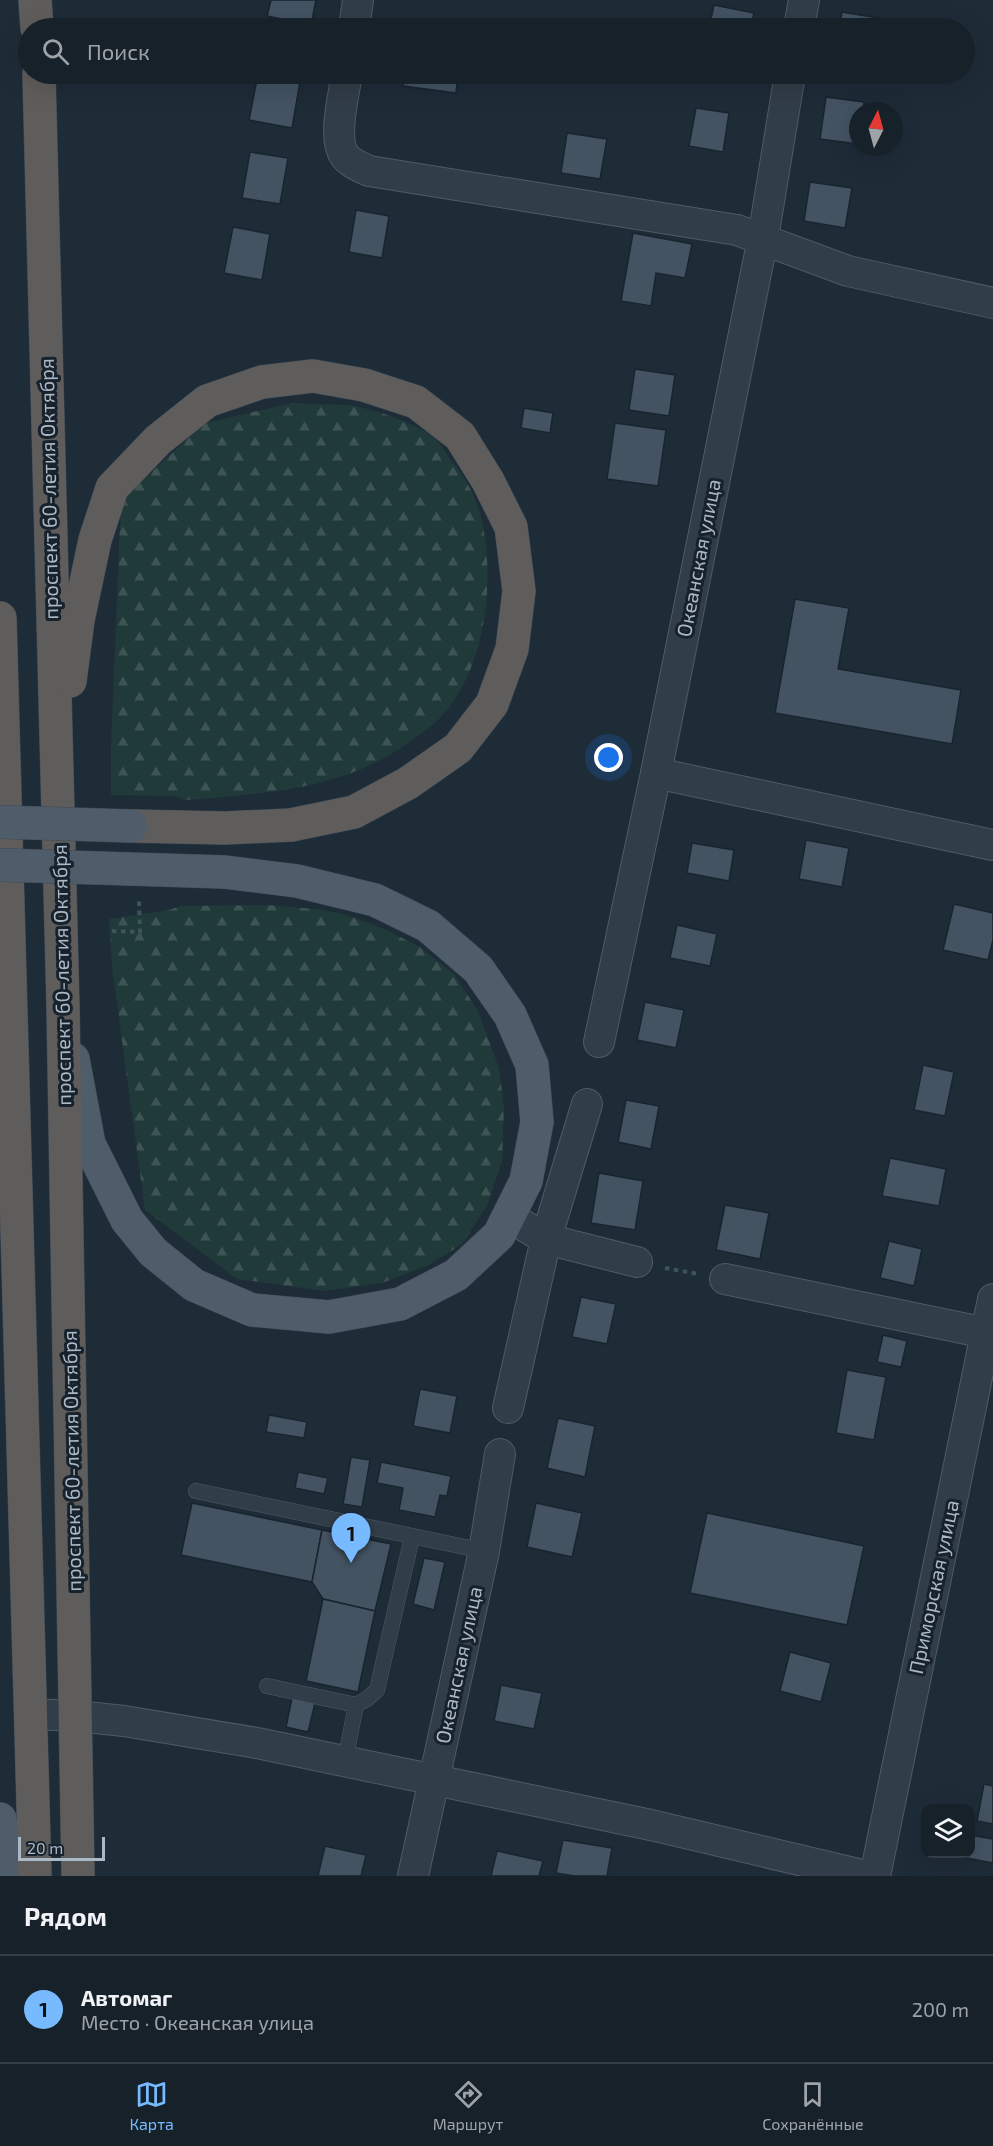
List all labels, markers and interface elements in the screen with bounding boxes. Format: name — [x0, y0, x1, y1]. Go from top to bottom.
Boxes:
search box — [18, 18, 975, 84]
icon: search — [39, 35, 72, 68]
text: Поиск — [87, 38, 150, 64]
north arrow — [849, 102, 903, 156]
street label: проспект 60-летия Октября — [34, 358, 62, 620]
street label: Океанская улица — [671, 477, 726, 639]
your location — [594, 743, 623, 772]
street label: проспект 60-летия Октября — [47, 844, 75, 1106]
street label: проспект 60-летия Октября — [57, 1330, 85, 1592]
street label: Приморская улица — [903, 1497, 964, 1676]
pin: 1 — [332, 1514, 370, 1563]
street label: Океанская улица — [430, 1584, 487, 1746]
map controls — [921, 1804, 975, 1858]
button: layers — [921, 1804, 975, 1858]
scale bar — [18, 1834, 105, 1862]
text: 20 m — [27, 1838, 63, 1857]
text: Рядом — [24, 1900, 107, 1931]
text: Автомаг — [81, 1984, 172, 2010]
text: 1 — [39, 1997, 48, 2021]
text: 200 m — [912, 1997, 969, 2021]
text: Место · Океанская улица — [81, 2010, 314, 2034]
tab: Карта — [129, 2078, 174, 2133]
tab: Маршрут — [433, 2078, 503, 2133]
tab: Сохранённые — [762, 2078, 864, 2133]

